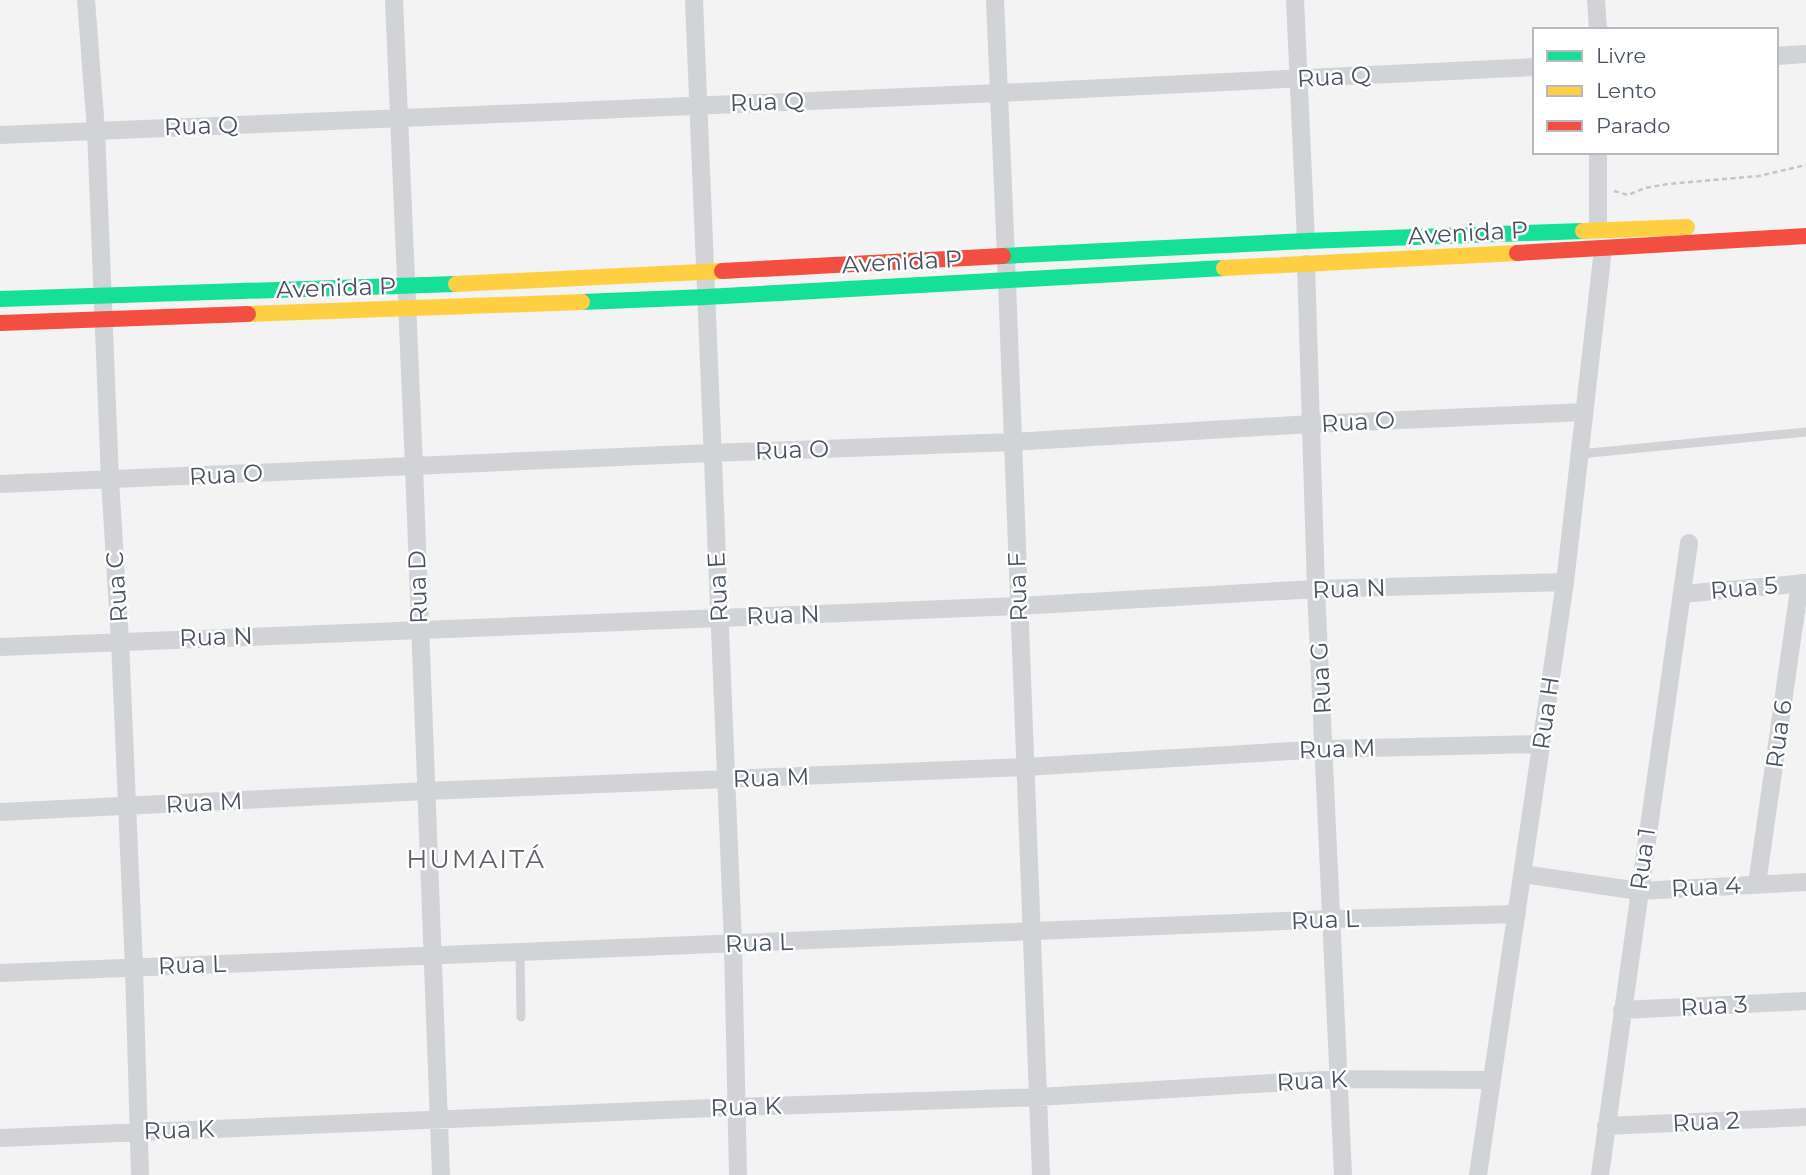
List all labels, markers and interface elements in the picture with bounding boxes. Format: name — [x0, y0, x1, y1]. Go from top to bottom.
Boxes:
legend — [1533, 28, 1778, 154]
text: Livre — [1596, 43, 1646, 68]
street label: Rua Q — [1296, 60, 1372, 93]
text: Lento — [1596, 78, 1656, 103]
street label: Rua Q — [729, 86, 805, 117]
street label: Rua Q — [163, 110, 239, 141]
text: Parado — [1596, 113, 1671, 138]
street label: Avenida P — [1407, 215, 1529, 250]
street label: Avenida P — [841, 244, 963, 279]
street label: Avenida P — [275, 271, 397, 304]
street label: Rua O — [1320, 405, 1396, 438]
street label: Rua O — [754, 434, 830, 465]
street label: Rua O — [188, 458, 264, 491]
street label: Rua D — [402, 550, 433, 624]
street label: Rua C — [100, 551, 133, 623]
street label: Rua E — [701, 551, 734, 623]
street label: Rua F — [1002, 552, 1033, 622]
street label: Rua 5 — [1709, 570, 1779, 605]
street label: Rua N — [1312, 573, 1386, 604]
street label: Rua N — [746, 599, 820, 630]
street label: Rua N — [179, 621, 253, 652]
street label: Rua G — [1304, 641, 1337, 715]
street label: Rua H — [1526, 675, 1565, 751]
street label: Rua 6 — [1759, 698, 1798, 770]
street label: Rua M — [1298, 733, 1376, 764]
street label: Rua M — [732, 762, 810, 793]
street label: Rua M — [165, 786, 243, 819]
street label: Rua 1 — [1624, 826, 1661, 892]
district label: HUMAITÁ — [406, 843, 546, 875]
street label: Rua 4 — [1670, 870, 1742, 903]
street label: Rua L — [1290, 904, 1360, 935]
street label: Rua L — [724, 927, 794, 958]
street label: Rua L — [157, 949, 227, 980]
street label: Rua 3 — [1680, 989, 1748, 1022]
street label: Rua K — [1276, 1064, 1348, 1097]
street label: Rua K — [710, 1091, 782, 1122]
street label: Rua 2 — [1671, 1105, 1740, 1138]
street label: Rua K — [143, 1114, 215, 1145]

